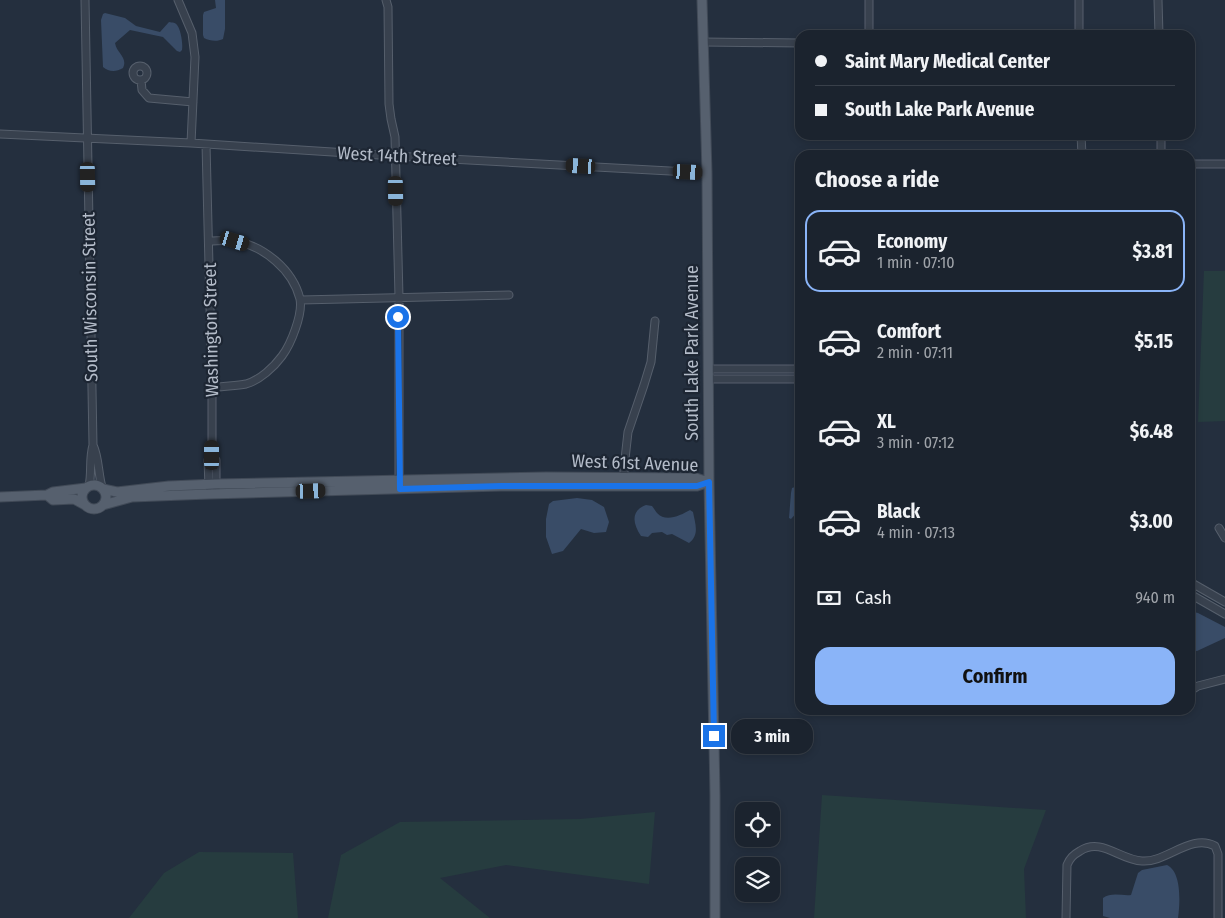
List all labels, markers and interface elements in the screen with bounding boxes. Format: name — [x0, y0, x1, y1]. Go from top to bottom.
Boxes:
text: Saint Mary Medical Center — [845, 50, 1050, 73]
text: South Lake Park Avenue — [845, 98, 1034, 121]
street label: West 14th Street — [337, 142, 457, 170]
car — [565, 158, 596, 174]
car — [80, 162, 95, 192]
car — [672, 164, 703, 180]
text: Choose a ride — [815, 166, 939, 193]
car — [388, 176, 403, 206]
street label: South Wisconsin Street — [78, 212, 102, 382]
car — [218, 229, 251, 253]
icon: car — [817, 229, 862, 274]
text: Economy — [877, 230, 947, 253]
text: $3.81 — [1133, 240, 1173, 263]
text: 1 min · 07:10 — [877, 253, 955, 272]
street label: Washington Street — [199, 263, 223, 397]
street label: South Lake Park Avenue — [681, 265, 703, 441]
route start — [387, 306, 409, 328]
icon: car — [817, 319, 862, 364]
text: Comfort — [877, 320, 941, 343]
text: $5.15 — [1134, 330, 1173, 353]
text: 2 min · 07:11 — [877, 343, 953, 362]
icon: car — [817, 409, 862, 454]
text: XL — [877, 410, 896, 433]
text: $6.48 — [1130, 420, 1173, 443]
text: 3 min · 07:12 — [877, 433, 954, 452]
car — [204, 440, 219, 470]
street label: West 61st Avenue — [571, 450, 699, 476]
car — [295, 483, 326, 499]
icon: car — [817, 499, 862, 544]
text: Black — [877, 500, 920, 523]
text: $3.00 — [1130, 510, 1173, 533]
text: 4 min · 07:13 — [877, 523, 955, 542]
icon: cash — [815, 584, 843, 612]
text: Cash — [855, 586, 892, 609]
text: 940 m — [1135, 588, 1175, 607]
button: Confirm — [815, 647, 1175, 705]
callout: 3 min — [732, 718, 814, 754]
route end — [703, 725, 725, 747]
text: 3 min — [754, 727, 790, 746]
map controls — [735, 802, 780, 902]
button: locate — [735, 802, 780, 847]
button: layers — [735, 857, 780, 902]

